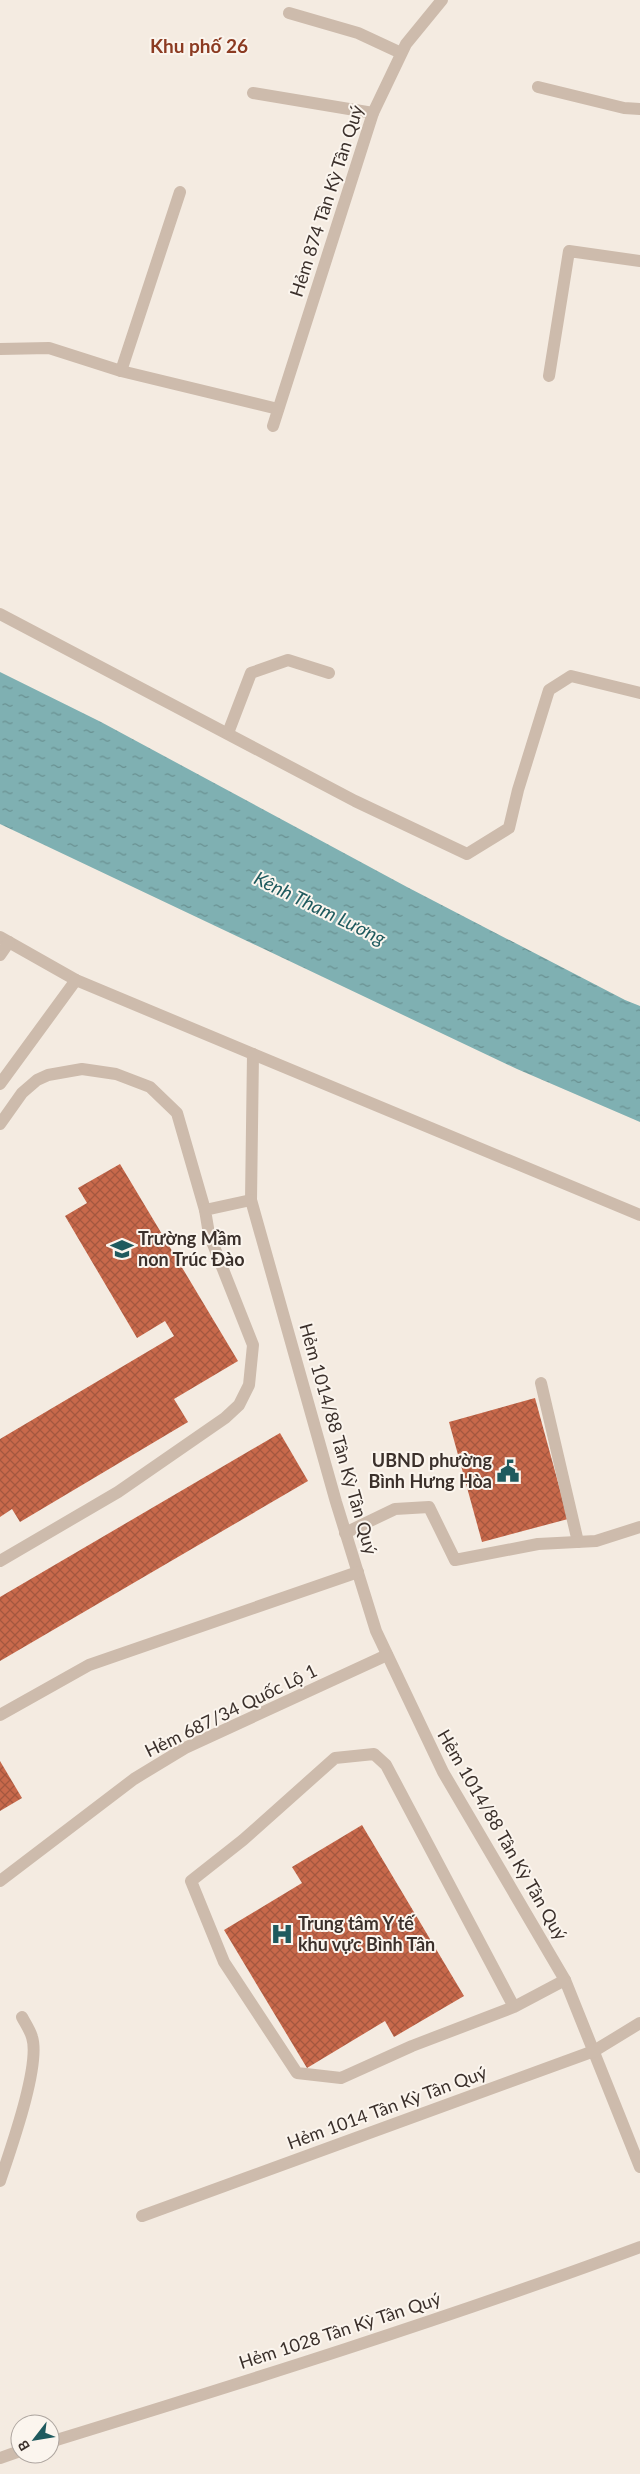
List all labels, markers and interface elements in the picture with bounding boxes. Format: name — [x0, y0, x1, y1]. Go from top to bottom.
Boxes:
district label: Khu phố 26 — [150, 34, 248, 57]
street label: Hẻm 874 Tân Kỳ Tân Quý — [285, 101, 368, 299]
water label: Kênh Tham Lương — [251, 866, 390, 950]
place label: Trường Mầm non Trúc Đào — [138, 1227, 244, 1270]
school or university icon: Trường Mầm non Trúc Đào — [109, 1236, 135, 1262]
street label: Hẻm 1014/88 Tân Kỳ Tân Quý — [295, 1320, 383, 1558]
place label: UBND phường Bình Hưng Hòa — [368, 1449, 492, 1492]
public building icon: UBND phường Bình Hưng Hòa — [495, 1458, 521, 1484]
street label: Hẻm 687/34 Quốc Lộ 1 — [141, 1659, 320, 1761]
street label: Hẻm 1014/88 Tân Kỳ Tân Quý — [433, 1725, 573, 1944]
place label: Trung tâm Y tế khu vực Bình Tân — [298, 1912, 435, 1955]
hospital icon: Trung tâm Y tế khu vực Bình Tân — [269, 1921, 295, 1947]
street label: Hẻm 1014 Tân Kỳ Tân Quý — [284, 2060, 490, 2153]
street label: Hẻm 1028 Tân Kỳ Tân Quý — [236, 2287, 444, 2373]
north arrow — [10, 2414, 60, 2464]
text: B — [14, 2438, 33, 2454]

